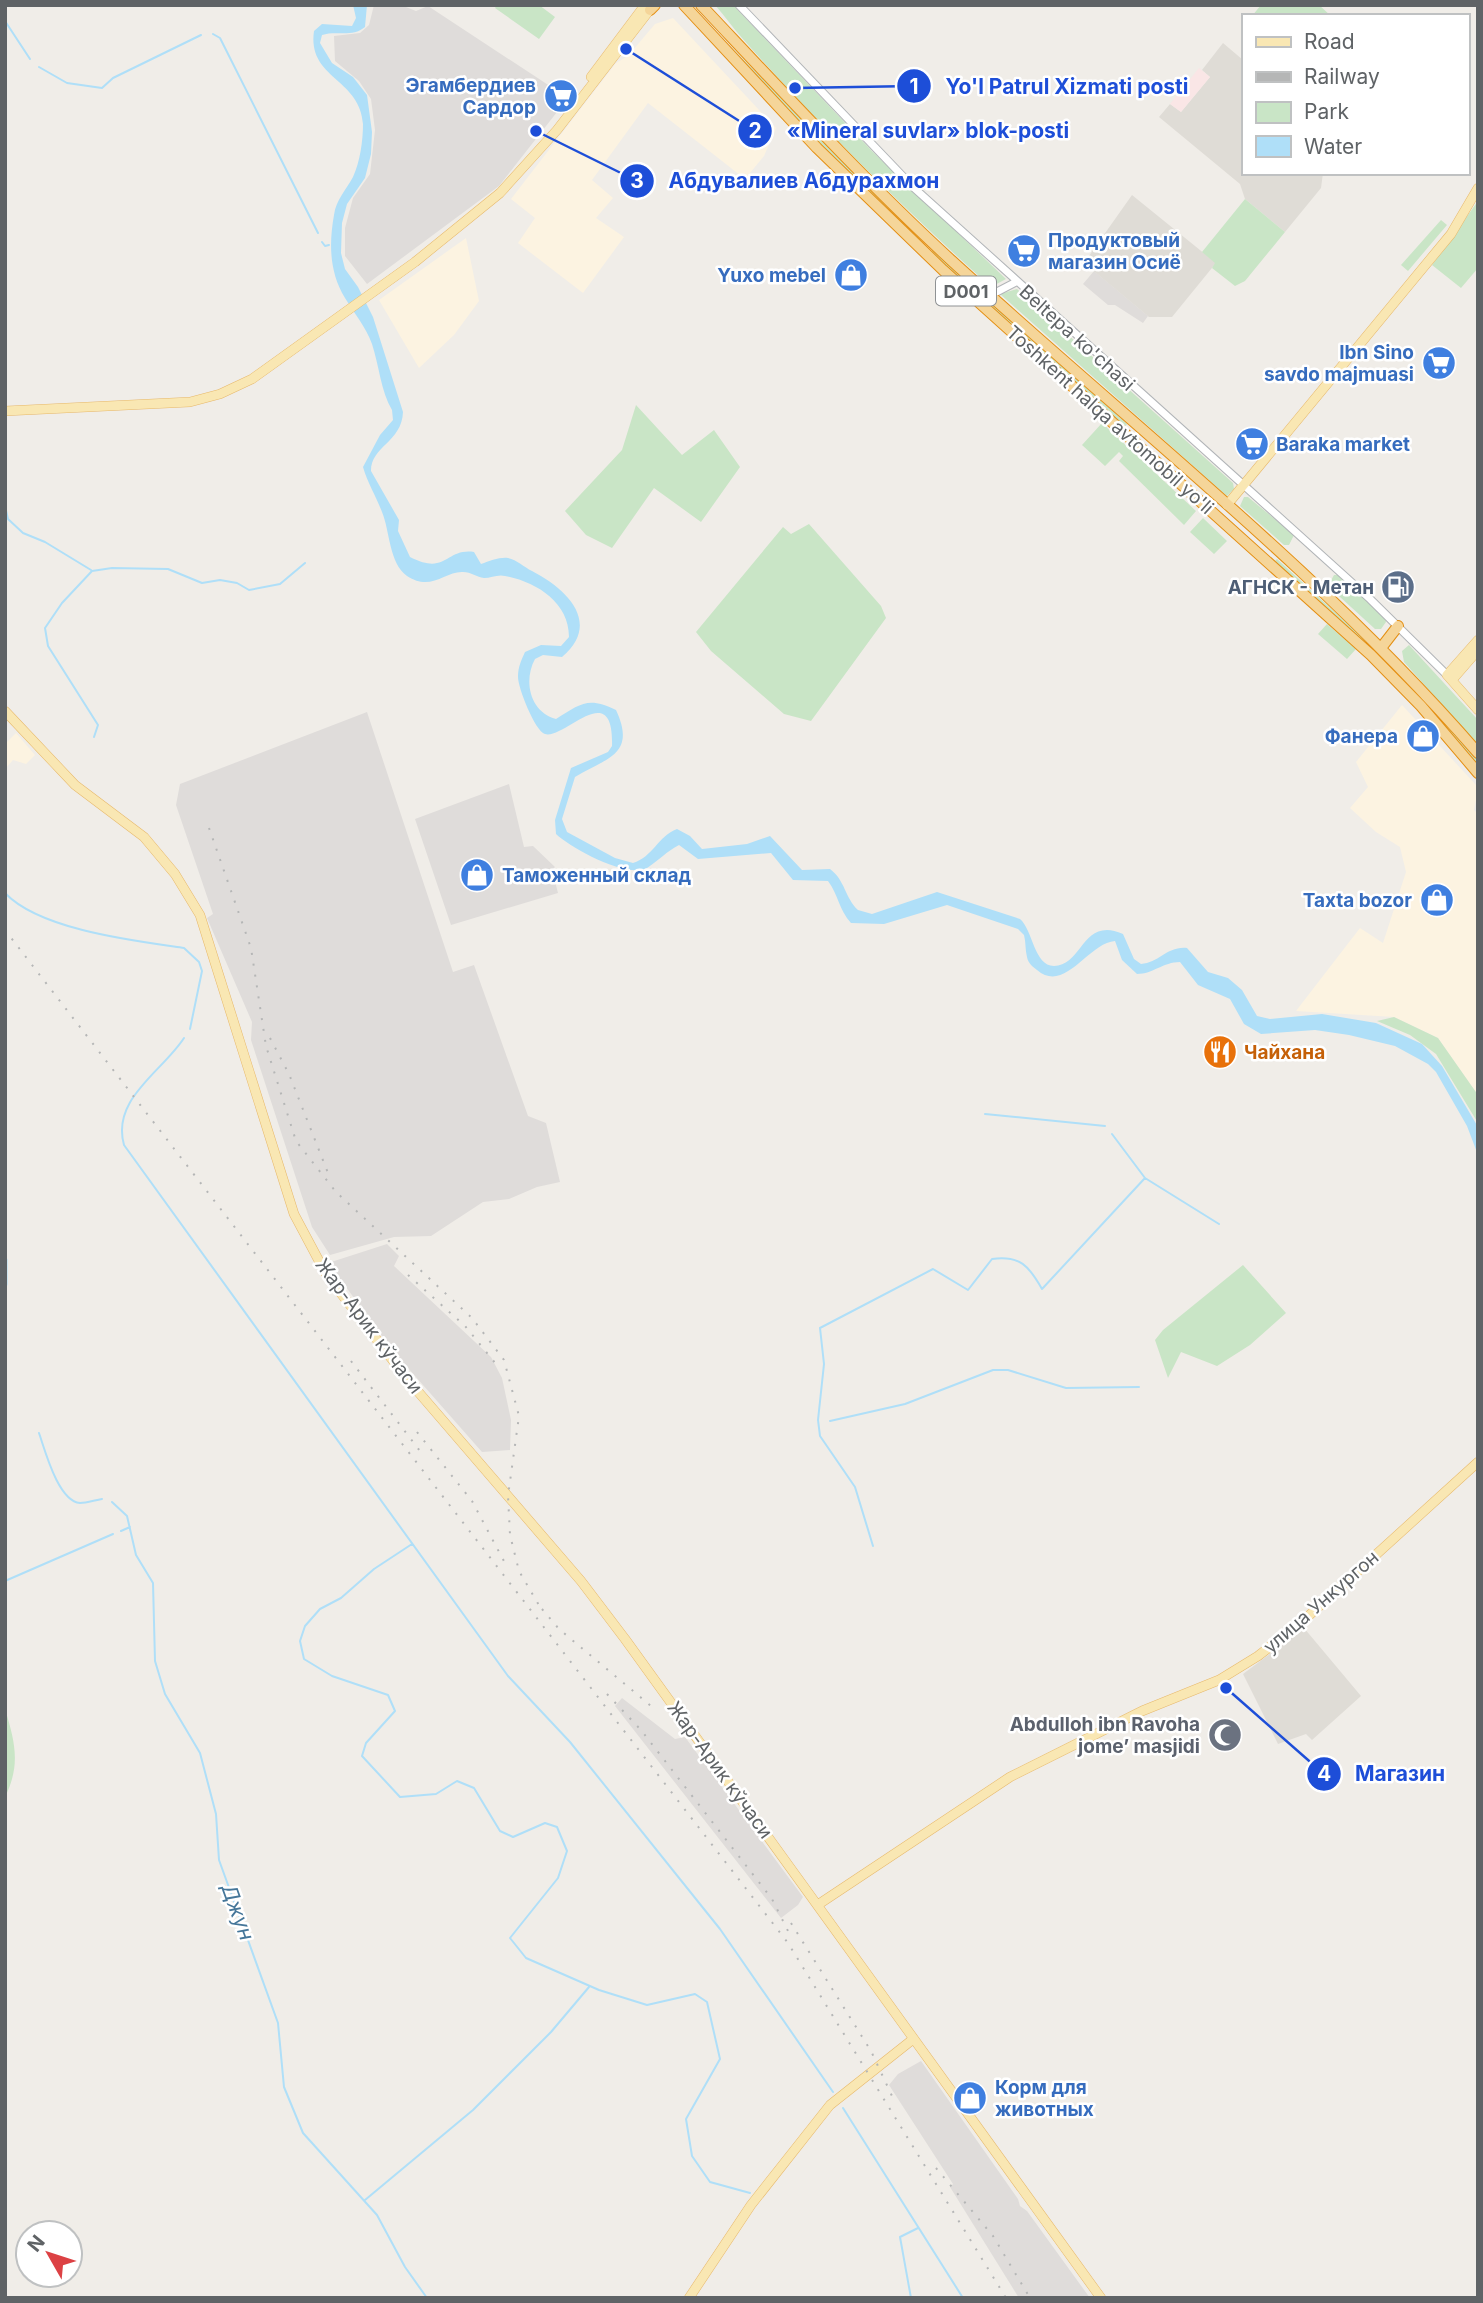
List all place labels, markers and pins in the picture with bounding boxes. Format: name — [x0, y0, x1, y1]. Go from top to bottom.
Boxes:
callout: Yo'l Patrul Xizmati posti — [896, 65, 1202, 107]
place label: Эгамбердиев Сардор — [405, 74, 536, 119]
supermarket icon: Эгамбердиев Сардор — [542, 77, 580, 115]
callout: «Mineral suvlar» blok-posti — [738, 110, 1083, 152]
callout: Абдувалиев Абдурахмон — [620, 160, 953, 202]
place label: Продуктовый магазин Осиё — [1048, 229, 1181, 274]
supermarket icon: Продуктовый магазин Осиё — [1005, 232, 1043, 270]
shop icon: Yuxo mebel — [832, 256, 870, 294]
place label: Yuxo mebel — [717, 264, 826, 287]
place label: Ibn Sino savdo majmuasi — [1264, 341, 1414, 386]
supermarket icon: Ibn Sino savdo majmuasi — [1420, 344, 1458, 382]
supermarket icon: Baraka market — [1233, 425, 1271, 463]
place label: Baraka market — [1276, 433, 1410, 456]
fuel station icon: АГНСК - Метан — [1379, 568, 1417, 606]
place label: АГНСК - Метан — [1228, 576, 1374, 599]
shop icon: Фанера — [1404, 717, 1442, 755]
place label: Фанера — [1325, 725, 1398, 748]
shop icon: Таможенный склад — [458, 856, 496, 894]
place label: Таможенный склад — [502, 864, 691, 887]
shop icon: Taxta bozor — [1418, 881, 1456, 919]
place label: Taxta bozor — [1303, 889, 1412, 912]
restaurant icon: Чайхана — [1201, 1033, 1239, 1071]
place label: Чайхана — [1244, 1041, 1325, 1064]
place label: Abdulloh ibn Ravoha jome’ masjidi — [1010, 1713, 1200, 1758]
mosque icon: Abdulloh ibn Ravoha jome’ masjidi — [1206, 1716, 1244, 1754]
callout: Магазин — [1306, 1753, 1459, 1795]
place label: Корм для животных — [995, 2076, 1094, 2121]
shop icon: Корм для животных — [951, 2079, 989, 2117]

